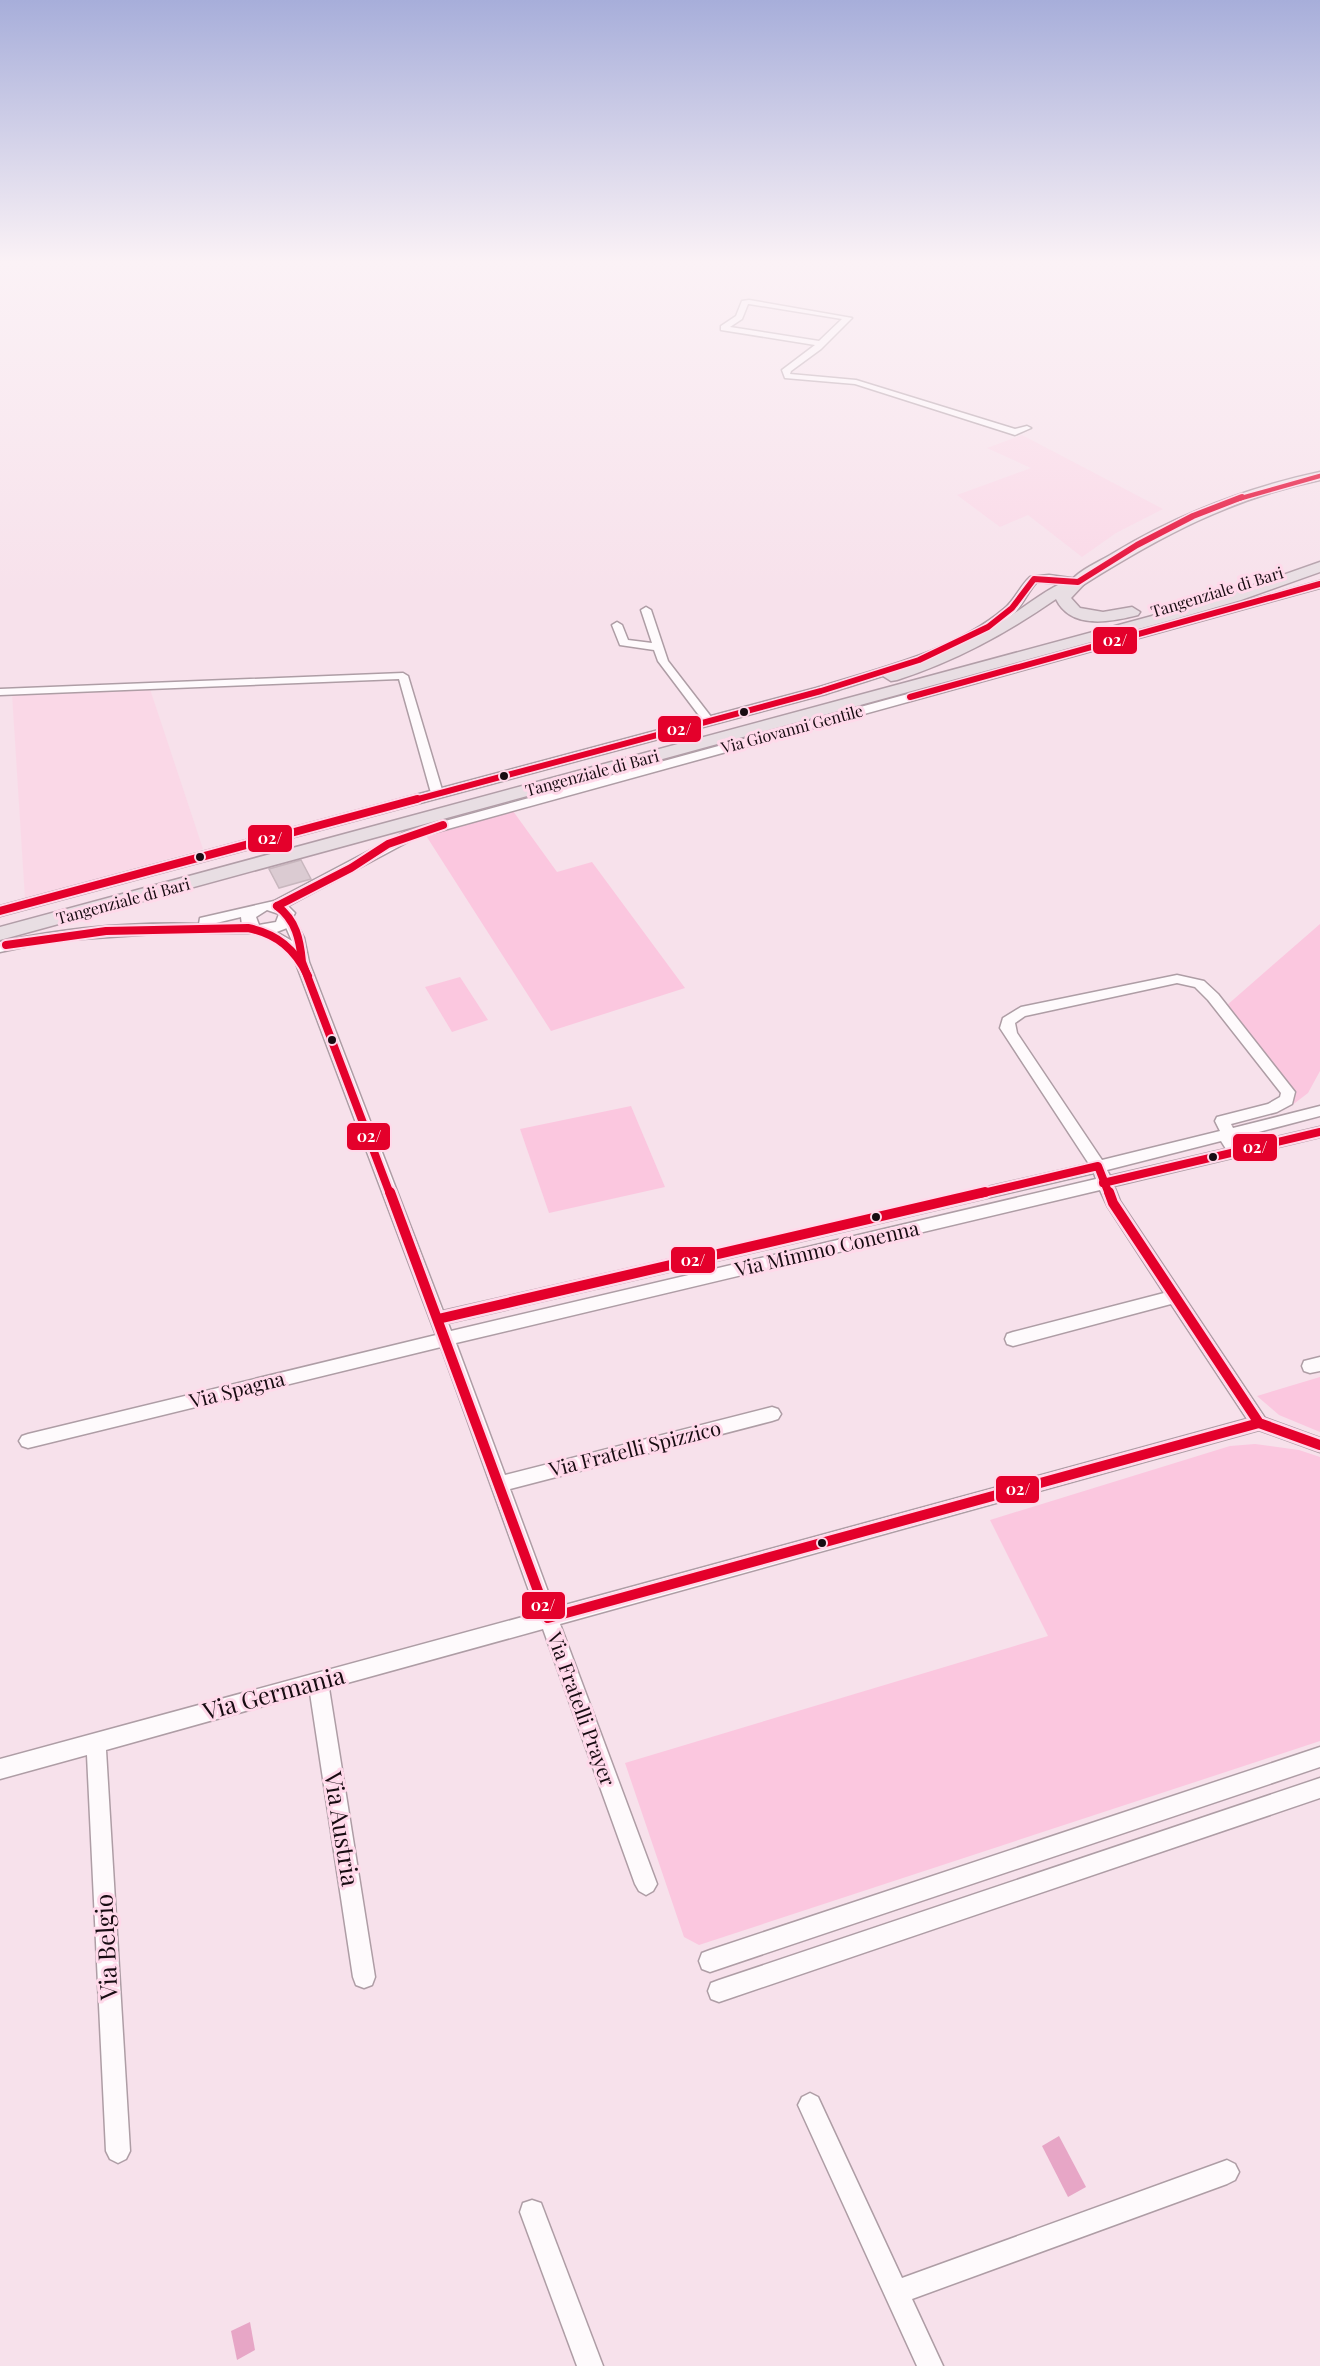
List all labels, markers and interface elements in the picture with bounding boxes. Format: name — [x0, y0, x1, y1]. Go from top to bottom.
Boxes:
street label: Tangenziale di Bari — [1148, 561, 1286, 622]
line badge: 02/ — [1092, 626, 1138, 655]
text: 02/ — [1103, 629, 1127, 650]
street label: Via Giovanni Gentile — [718, 699, 865, 758]
unlabelled marker — [738, 706, 750, 718]
line badge: 02/ — [657, 715, 702, 743]
text: 02/ — [667, 718, 691, 739]
street label: Tangenziale di Bari — [523, 745, 661, 800]
unlabelled marker — [498, 770, 510, 782]
line badge: 02/ — [247, 824, 293, 853]
text: 02/ — [258, 827, 282, 848]
unlabelled marker — [194, 851, 206, 863]
street label: Tangenziale di Bari — [54, 873, 192, 928]
unlabelled marker — [326, 1034, 338, 1046]
line badge: 02/ — [346, 1122, 391, 1151]
text: 02/ — [357, 1125, 381, 1146]
line badge: 02/ — [1232, 1133, 1278, 1162]
text: 02/ — [1243, 1136, 1267, 1157]
unlabelled marker — [1207, 1151, 1219, 1163]
unlabelled marker — [870, 1211, 882, 1223]
street label: Via Mimmo Conenna — [731, 1213, 921, 1282]
line badge: 02/ — [670, 1246, 716, 1274]
text: 02/ — [681, 1249, 705, 1270]
street label: Via Spagna — [185, 1364, 287, 1414]
street label: Via Fratelli Spizzico — [545, 1413, 723, 1482]
line badge: 02/ — [995, 1475, 1040, 1504]
text: 02/ — [1006, 1478, 1030, 1499]
unlabelled marker — [816, 1537, 828, 1549]
line badge: 02/ — [521, 1591, 566, 1620]
text: 02/ — [531, 1594, 555, 1615]
street label: Via Fratelli Prayer — [542, 1627, 623, 1789]
street label: Via Germania — [198, 1658, 348, 1727]
street label: Via Austria — [318, 1768, 368, 1888]
street label: Via Belgio — [86, 1893, 124, 2002]

